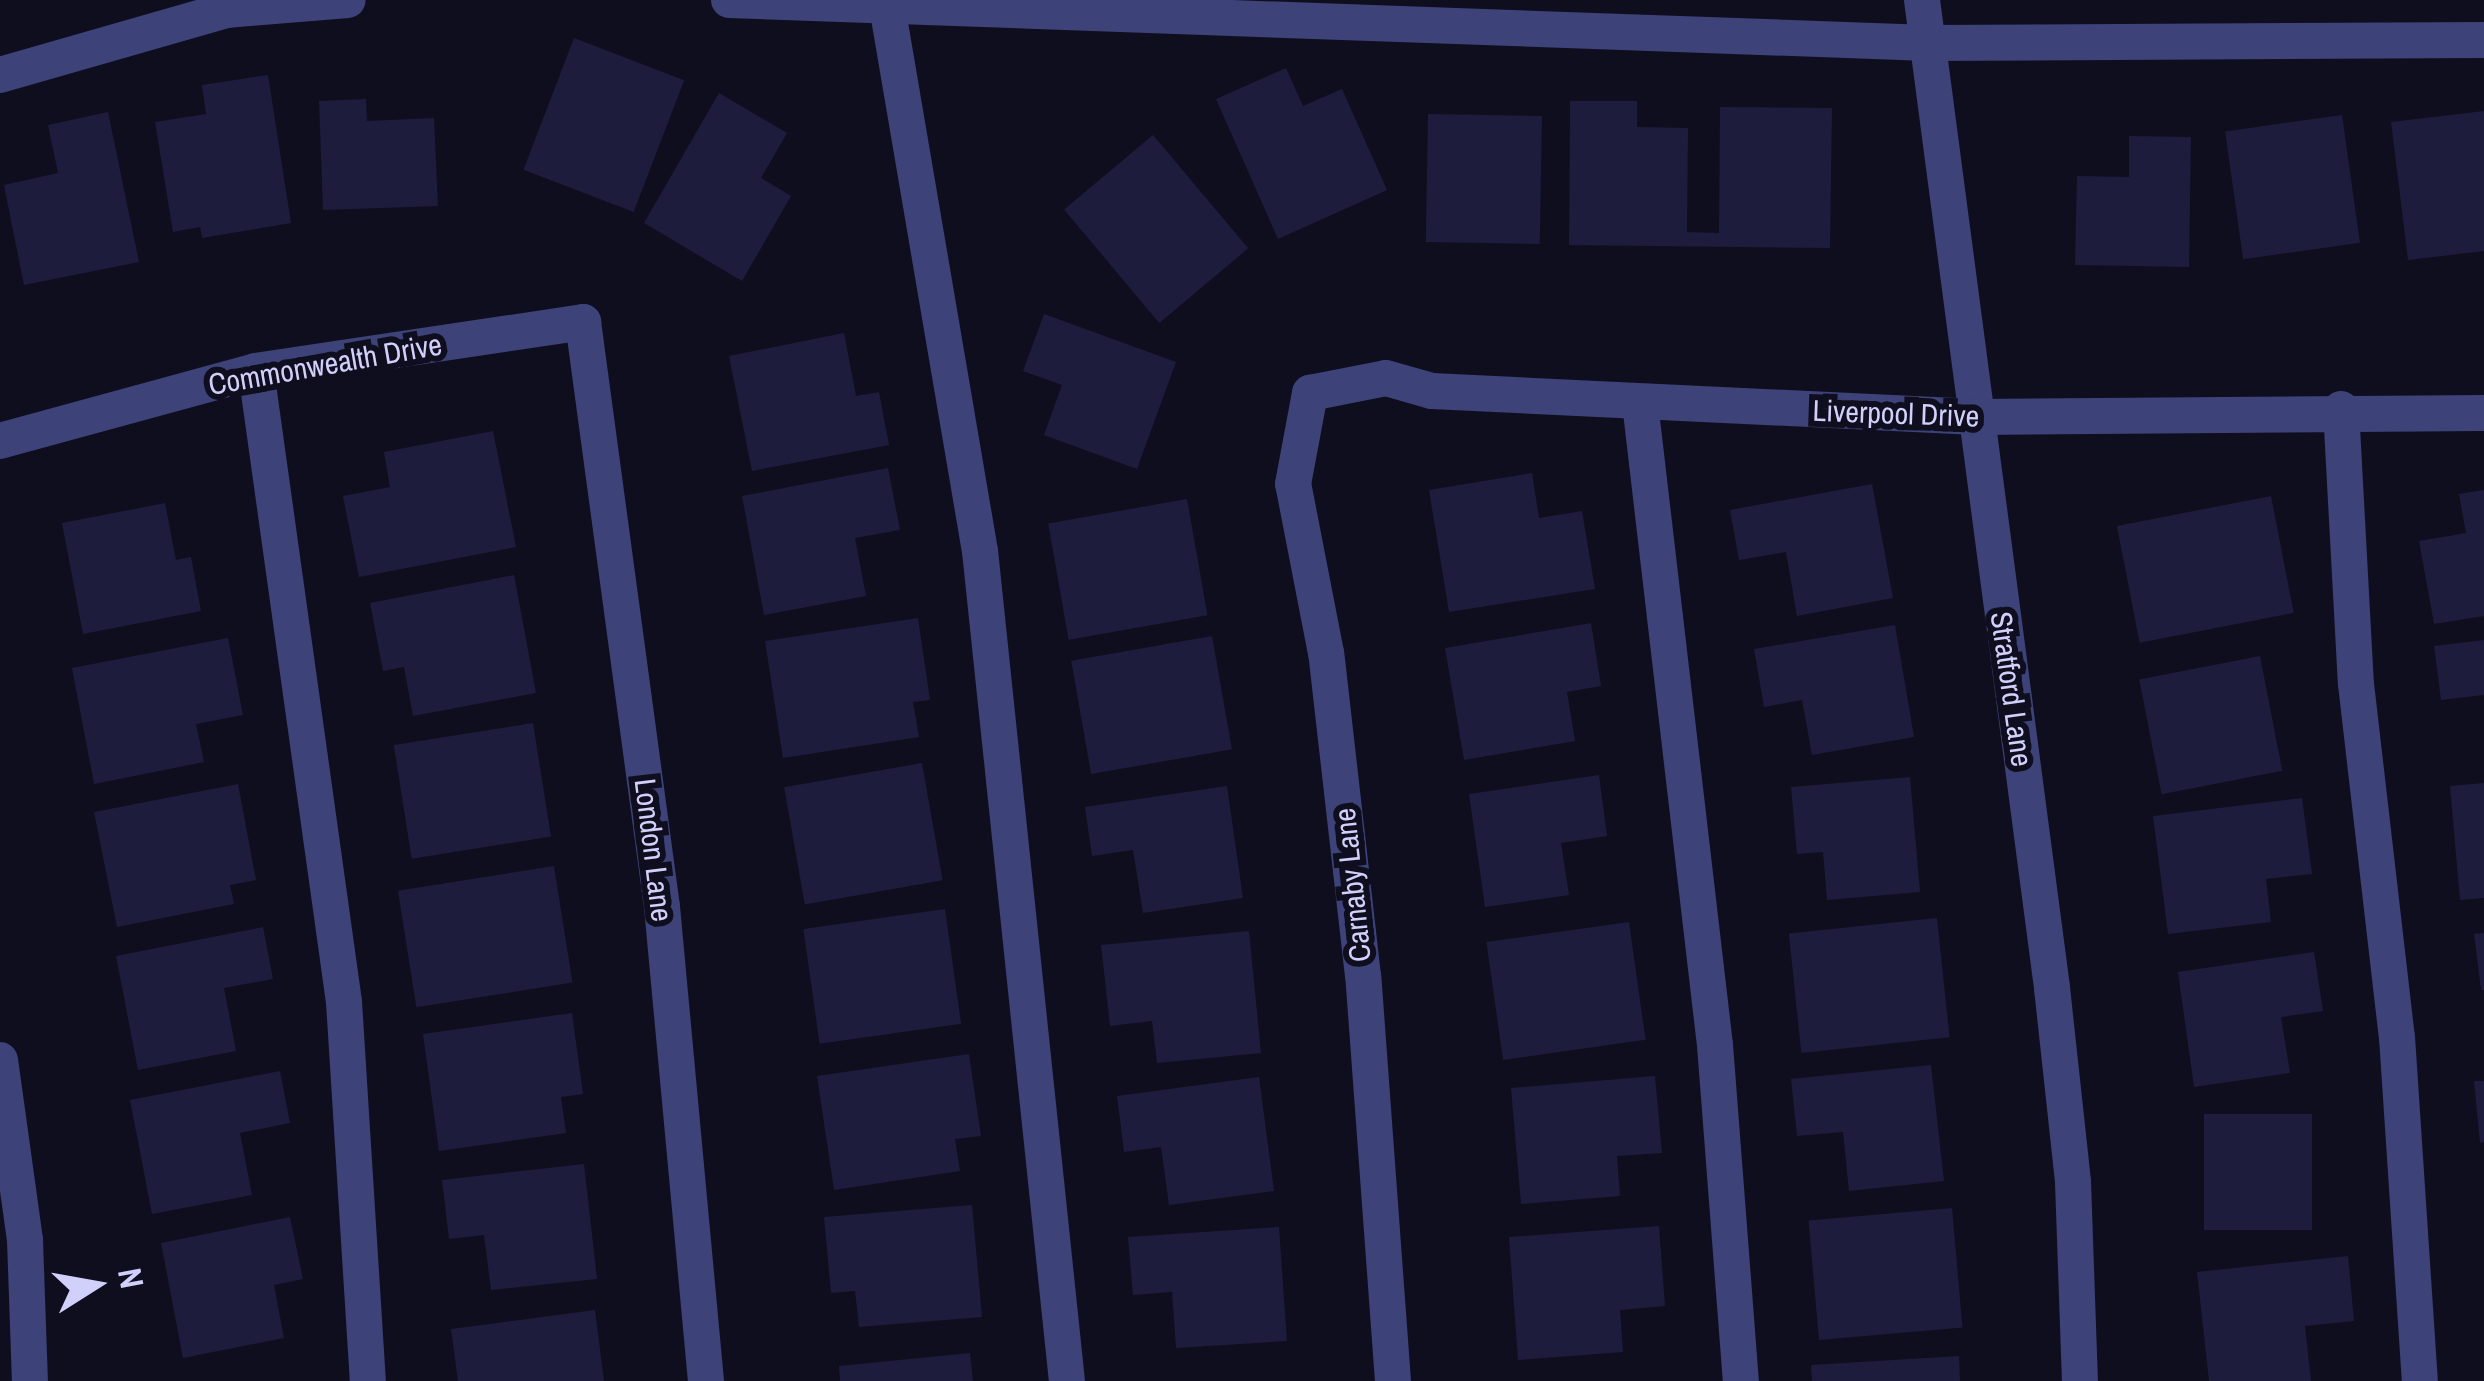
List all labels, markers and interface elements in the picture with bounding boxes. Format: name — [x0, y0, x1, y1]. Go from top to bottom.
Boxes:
street label: Commonwealth Drive — [205, 326, 445, 402]
street label: Liverpool Drive — [1812, 392, 1980, 434]
street label: Stratford Lane — [1983, 609, 2041, 769]
street label: London Lane — [627, 777, 681, 923]
street label: Carnaby Lane — [1326, 806, 1378, 964]
north arrow — [36, 1225, 156, 1345]
text: N — [108, 1264, 155, 1292]

